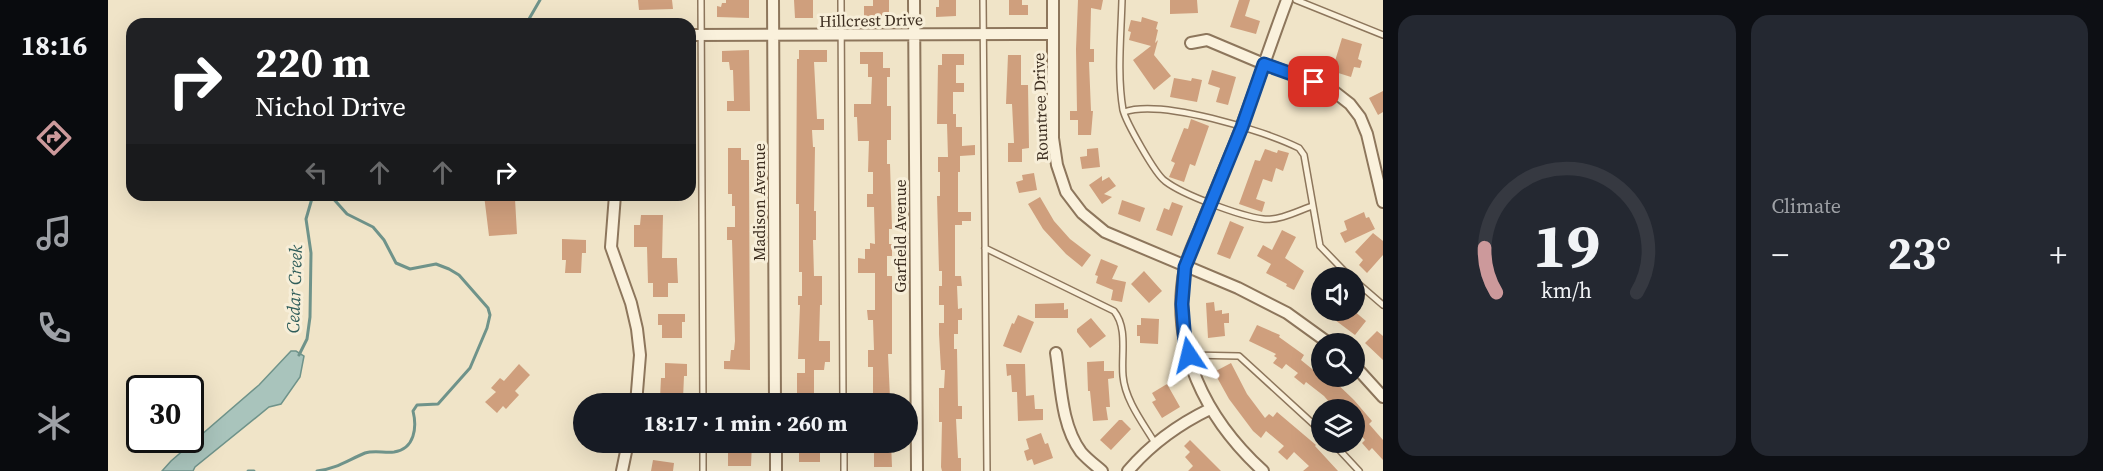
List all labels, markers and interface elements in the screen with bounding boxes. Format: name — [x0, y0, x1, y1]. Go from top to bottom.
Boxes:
street label: Hillcrest Drive — [819, 8, 923, 32]
text: 18:16 — [21, 27, 87, 64]
text: 220 m — [255, 33, 370, 91]
icon: right — [156, 42, 234, 120]
street label: Rountree Drive — [1027, 53, 1053, 161]
pin — [1288, 56, 1339, 107]
icon: arrive — [1297, 65, 1330, 98]
text: Nichol Drive — [255, 88, 406, 125]
icon: directions — [33, 117, 75, 159]
street label: Madison Avenue — [748, 143, 770, 261]
icon: left — [300, 156, 333, 189]
icon: ahead — [363, 156, 396, 189]
icon: ahead — [426, 156, 459, 189]
icon: right — [489, 156, 522, 189]
street label: Garfield Avenue — [889, 179, 911, 293]
text: Climate — [1772, 192, 1841, 220]
text: 19 — [1533, 202, 1601, 288]
icon: music — [33, 212, 75, 254]
text: 23° — [1887, 222, 1951, 284]
text: − — [1772, 232, 1789, 277]
text: + — [2049, 232, 2067, 277]
water label: Cedar Creek — [280, 244, 308, 334]
map controls — [1311, 267, 1365, 453]
button: sound — [1311, 267, 1365, 321]
text: km/h — [1541, 276, 1592, 305]
icon: phone — [33, 307, 75, 349]
position arrow — [1157, 323, 1221, 387]
button: search — [1311, 333, 1365, 387]
speed limit sign: 30 — [126, 375, 204, 453]
button: layers — [1311, 399, 1365, 453]
icon: climate — [33, 402, 75, 444]
text: 18:17 · 1 min · 260 m — [644, 408, 847, 438]

